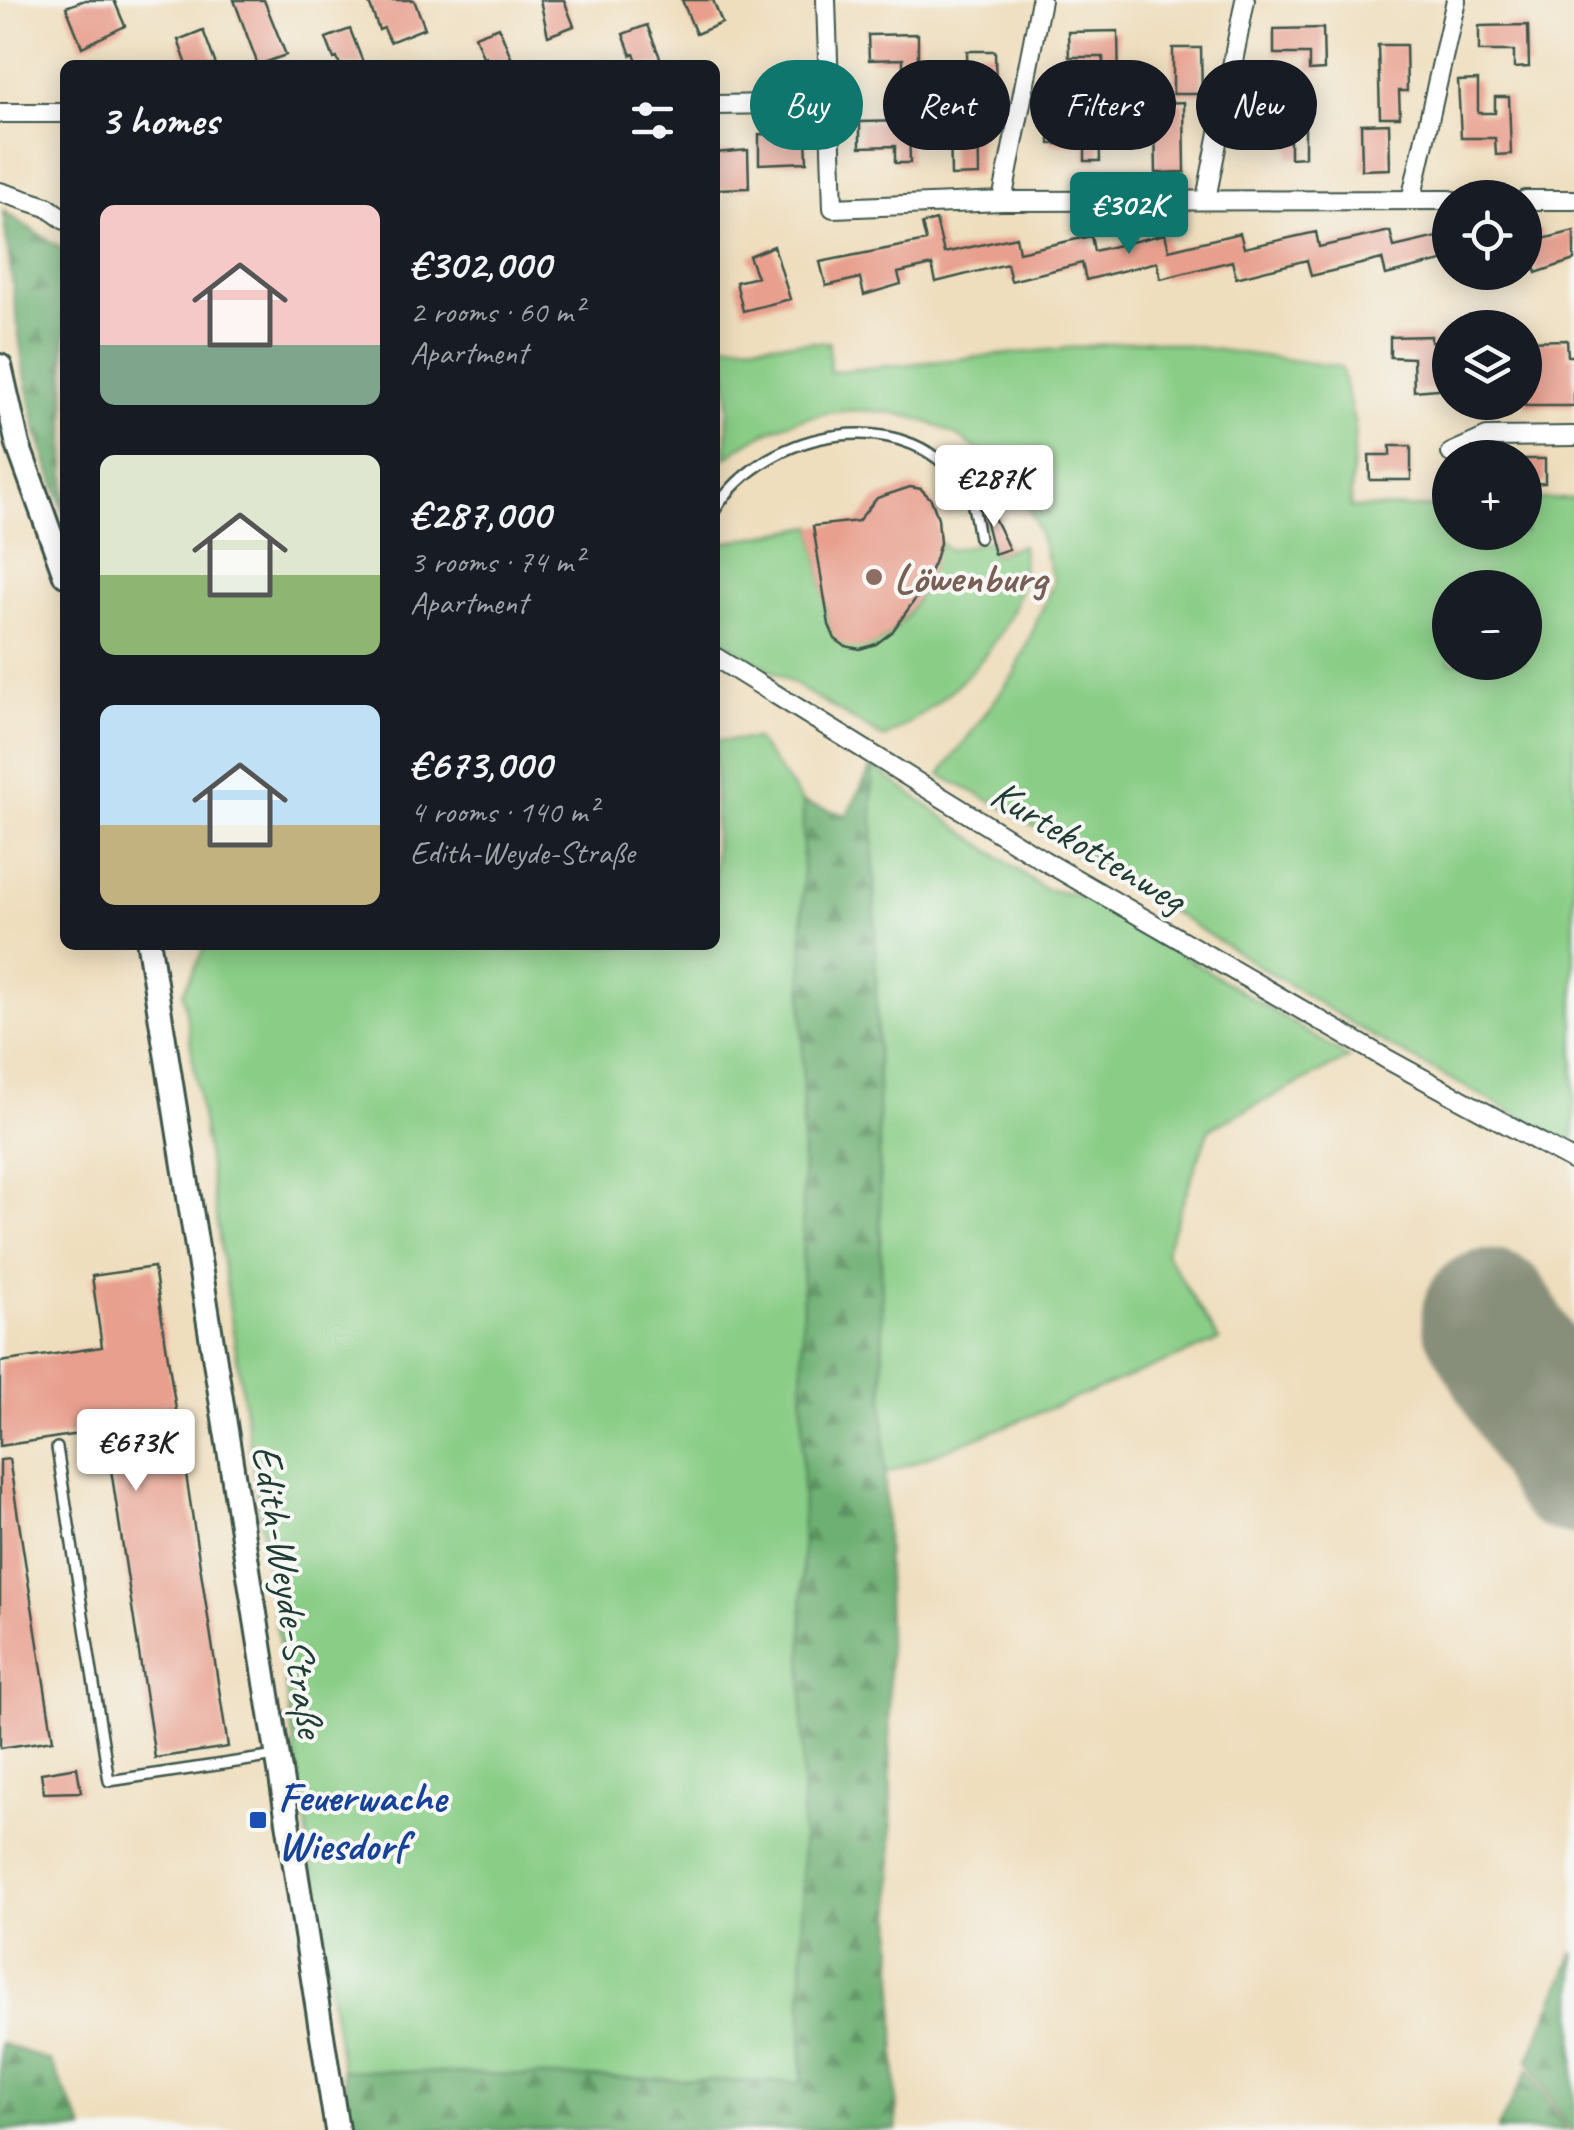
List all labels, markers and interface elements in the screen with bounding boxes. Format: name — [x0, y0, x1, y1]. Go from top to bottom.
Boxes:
chip: Buy — [750, 60, 863, 150]
chip: Rent — [883, 60, 1010, 150]
chip: Filters — [1030, 60, 1176, 150]
chip: New — [1196, 60, 1317, 150]
icon: filters — [625, 93, 680, 148]
text: 3 homes — [100, 94, 219, 147]
pin: €302K — [1059, 172, 1199, 257]
map controls — [1432, 180, 1542, 680]
button: locate — [1432, 180, 1542, 290]
text: €302K — [1092, 184, 1166, 225]
text: €302,000 — [410, 238, 551, 291]
icon: home — [180, 245, 300, 365]
text: 2 rooms · 60 m² — [410, 291, 583, 332]
button: layers — [1432, 310, 1542, 420]
text: Apartment — [410, 332, 528, 373]
button: + — [1432, 440, 1542, 550]
pin: €287K — [924, 445, 1064, 530]
text: €287K — [957, 457, 1031, 498]
text: €287,000 — [410, 488, 550, 541]
icon: home — [180, 495, 300, 615]
text: 3 rooms · 74 m² — [410, 541, 583, 582]
place label: Löwenburg — [894, 552, 1050, 605]
marker: Löwenburg — [863, 566, 885, 588]
button: − — [1432, 570, 1542, 680]
text: Apartment — [410, 582, 528, 623]
text: €673,000 — [410, 738, 551, 791]
icon: home — [180, 745, 300, 865]
street label: Kurtekottenweg — [981, 768, 1198, 927]
text: 4 rooms · 140 m² — [410, 791, 597, 832]
text: Edith-Weyde-Straße — [410, 832, 635, 873]
pin: €673K — [66, 1409, 206, 1494]
text: €673K — [99, 1421, 173, 1462]
street label: Edith-Weyde-Straße — [239, 1442, 338, 1744]
place label: Feuerwache Wiesdorf — [278, 1771, 449, 1872]
marker: Feuerwache Wiesdorf — [247, 1809, 269, 1831]

